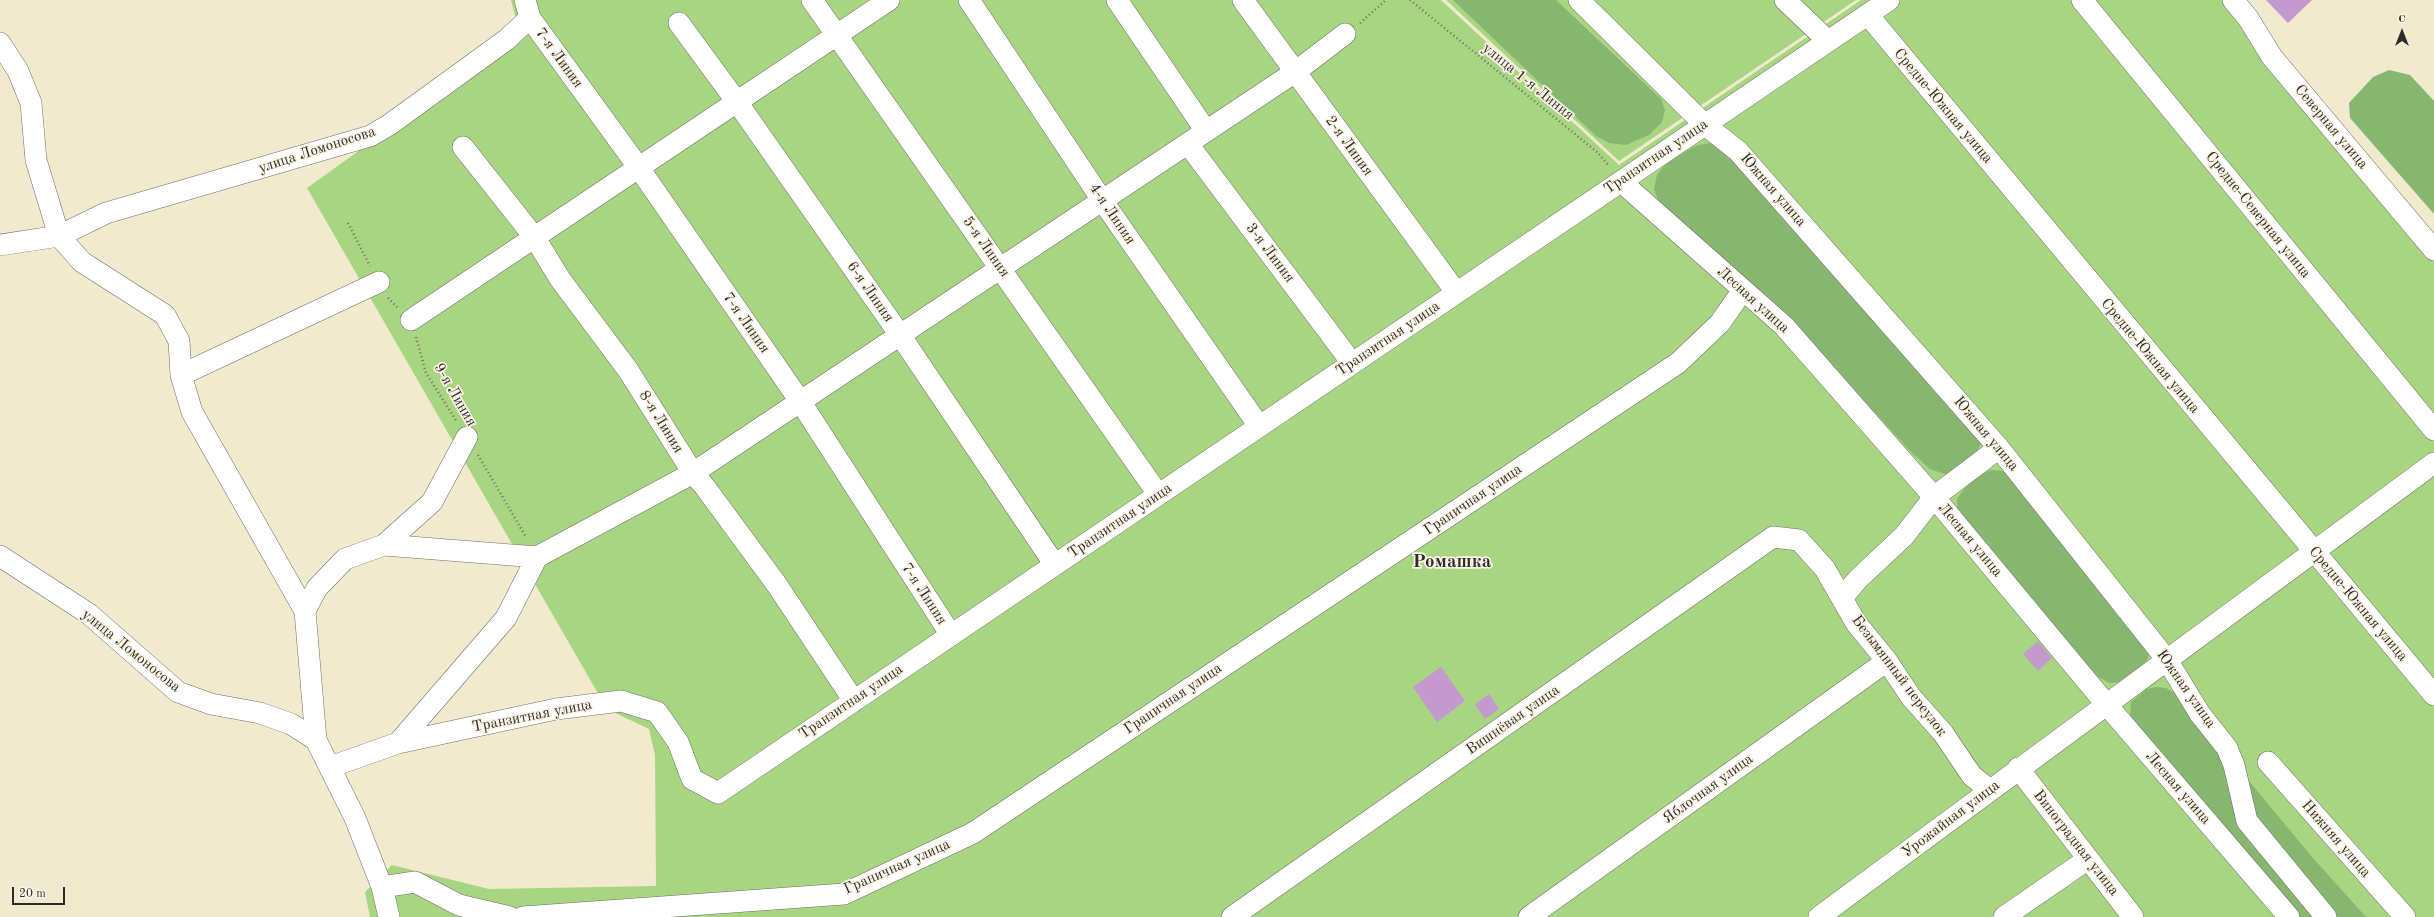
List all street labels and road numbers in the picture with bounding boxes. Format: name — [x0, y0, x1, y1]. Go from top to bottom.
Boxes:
street label: 7-я Линия — [531, 24, 587, 92]
street label: улица 1-я Линия — [1479, 40, 1577, 124]
street label: Средне-Южная улица — [1890, 45, 1996, 167]
street label: Северная улица — [2290, 81, 2372, 173]
street label: 2-я Линия — [1321, 112, 1377, 180]
street label: Транзитная улица — [1600, 115, 1712, 199]
street label: улица Ломоносова — [256, 123, 378, 177]
street label: Средне-Северная улица — [2201, 148, 2315, 282]
street label: Южная улица — [1736, 149, 1810, 231]
street label: 4-я Линия — [1085, 180, 1139, 248]
street label: 5-я Линия — [959, 213, 1013, 281]
street label: 3-я Линия — [1242, 220, 1298, 286]
street label: 6-я Линия — [843, 258, 897, 326]
street label: Лесная улица — [1713, 263, 1793, 337]
street label: 7-я Линия — [719, 289, 773, 357]
street label: Средне-Южная улица — [2097, 295, 2203, 417]
street label: Транзитная улица — [1332, 297, 1444, 381]
street label: 9-я Линия — [430, 360, 480, 430]
street label: 8-я Линия — [635, 388, 687, 456]
street label: Южная улица — [1950, 393, 2022, 475]
street label: Граничная улица — [1420, 460, 1526, 540]
street label: Транзитная улица — [1064, 479, 1176, 563]
street label: Лесная улица — [1934, 499, 2006, 581]
street label: Средне-Южная улица — [2305, 543, 2411, 665]
street label: 7-я Линия — [897, 560, 951, 628]
street label: улица Ломоносова — [78, 606, 184, 696]
street label: Безымянный переулок — [1847, 612, 1951, 740]
street label: Южная улица — [2152, 646, 2220, 732]
street label: Граничная улица — [1120, 659, 1226, 739]
street label: Транзитная улица — [795, 660, 907, 744]
street label: Вишнёвая улица — [1463, 681, 1563, 759]
street label: Транзитная улица — [471, 696, 593, 736]
street label: Лесная улица — [2141, 748, 2215, 828]
street label: Яблочная улица — [1659, 750, 1757, 828]
street label: Урожайная улица — [1899, 776, 2003, 862]
street label: Виноградная улица — [2029, 787, 2123, 899]
street label: Нижняя улица — [2297, 796, 2375, 882]
street label: Граничная улица — [841, 835, 953, 899]

